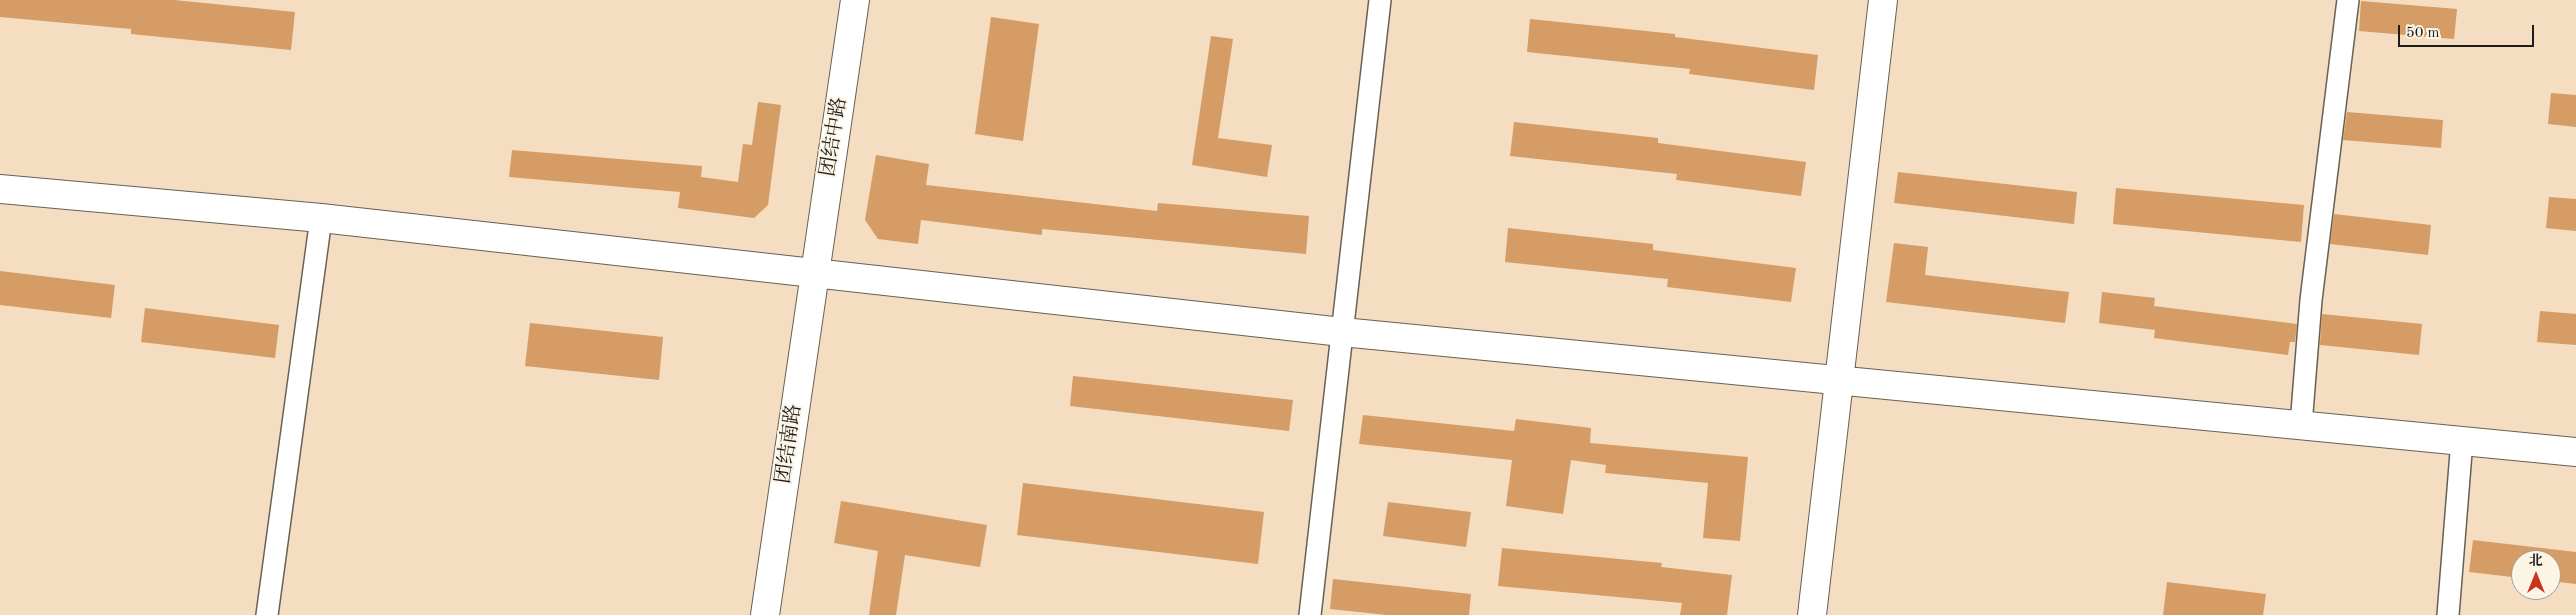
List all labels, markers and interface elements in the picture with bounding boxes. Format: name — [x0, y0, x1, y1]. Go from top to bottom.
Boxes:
scale bar — [2401, 15, 2537, 47]
text: 50 m — [2406, 26, 2440, 41]
street label: 团结中路 — [816, 96, 852, 178]
street label: 团结南路 — [772, 403, 806, 485]
north arrow — [2511, 550, 2561, 600]
text: 北 — [2529, 554, 2543, 568]

